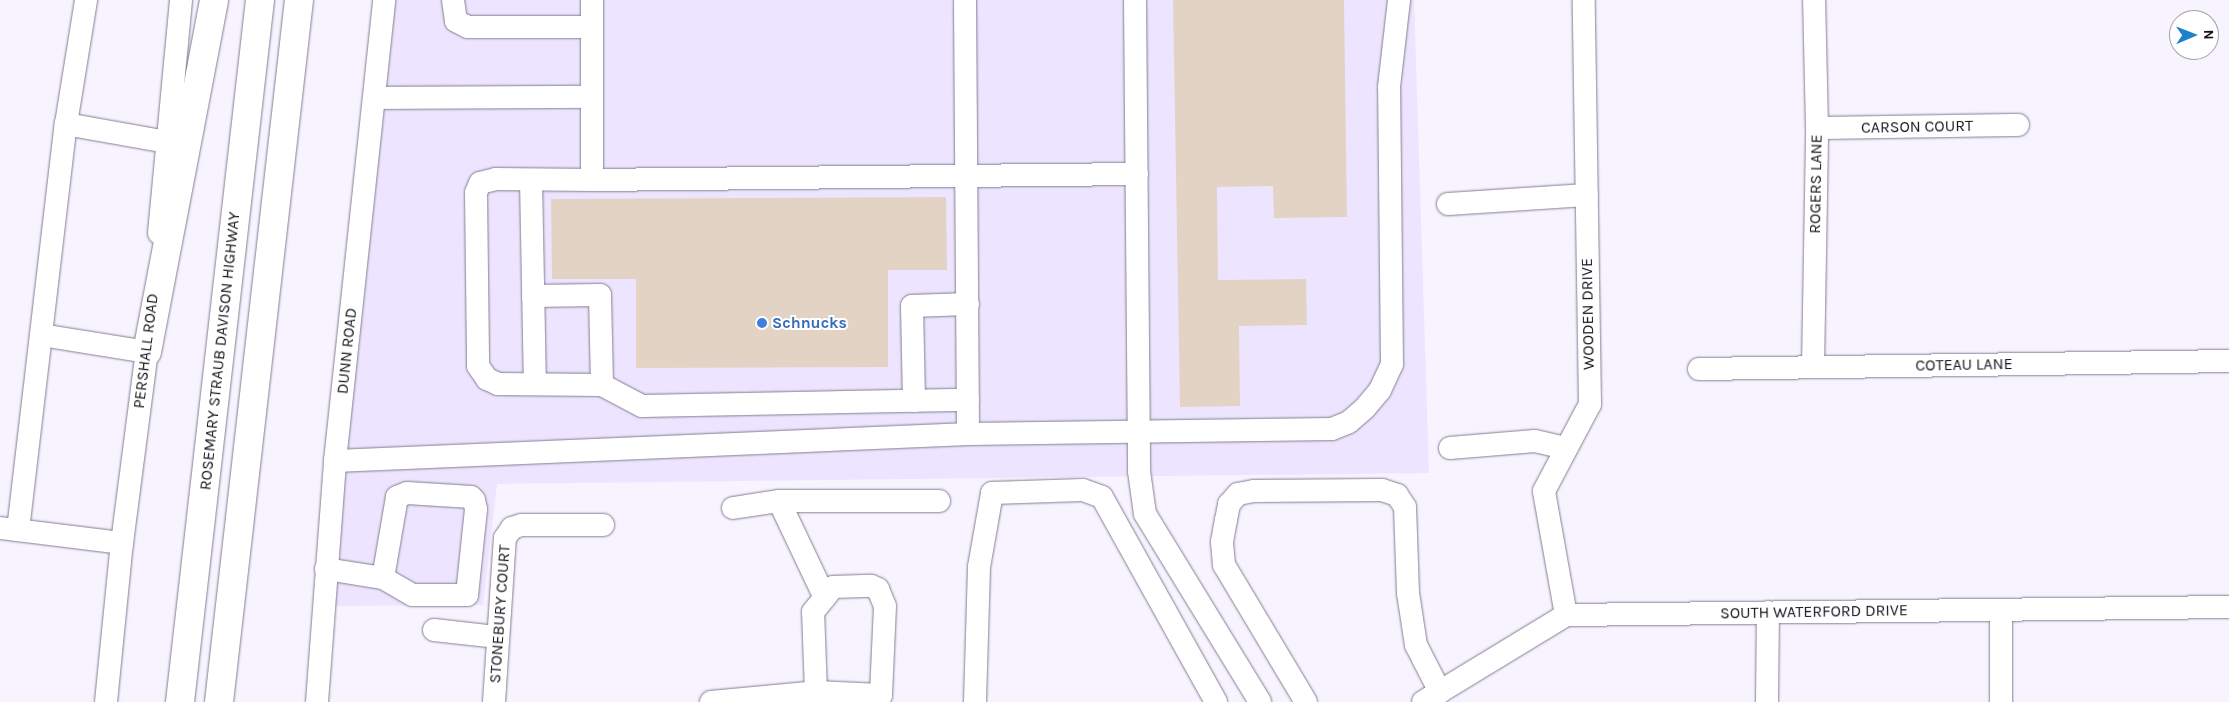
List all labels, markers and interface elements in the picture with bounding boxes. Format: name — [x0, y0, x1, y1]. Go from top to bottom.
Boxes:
north arrow — [2169, 10, 2219, 60]
text: N — [2200, 30, 2217, 40]
street label: CARSON COURT — [1861, 116, 1973, 138]
street label: ROGERS LANE — [1806, 134, 1826, 234]
street label: ROSEMARY STRAUB DAVISON HIGHWAY — [196, 211, 244, 491]
street label: WOODEN DRIVE — [1577, 258, 1599, 370]
street label: PERSHALL ROAD — [129, 292, 163, 410]
street label: DUNN ROAD — [333, 307, 361, 395]
place label: Schnucks — [772, 313, 847, 333]
marker: Schnucks — [756, 317, 768, 329]
street label: COTEAU LANE — [1915, 355, 2013, 375]
street label: STONEBURY COURT — [486, 544, 514, 684]
street label: SOUTH WATERFORD DRIVE — [1720, 601, 1908, 623]

